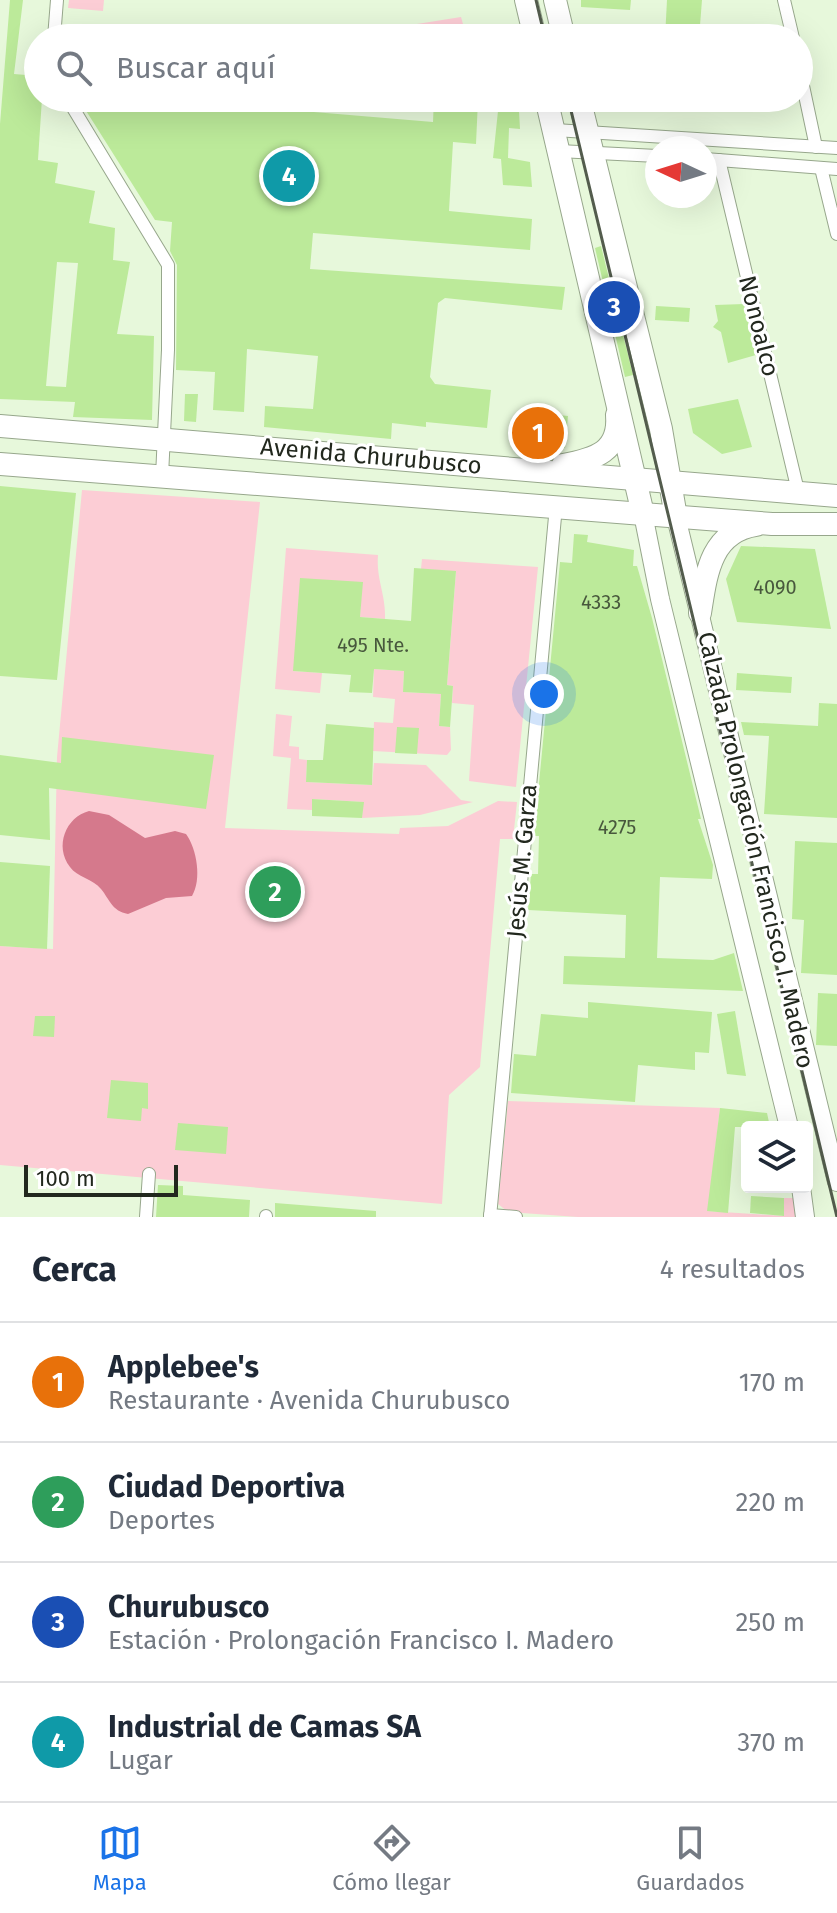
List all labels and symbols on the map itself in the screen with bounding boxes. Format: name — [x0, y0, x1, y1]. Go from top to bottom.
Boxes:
north arrow — [645, 136, 717, 208]
pin: 4 — [263, 146, 315, 206]
street label: Nonoalco — [733, 273, 785, 379]
pin: 3 — [588, 277, 640, 337]
pin: 1 — [512, 403, 564, 463]
street label: Avenida Churubusco — [259, 432, 483, 480]
house number: 4090 — [753, 575, 797, 599]
house number: 4333 — [581, 590, 621, 614]
street label: Calzada Prolongación Francisco I. Madero — [692, 629, 820, 1071]
house number: 495 Nte. — [337, 633, 409, 657]
your location — [524, 674, 564, 714]
street label: Jesús M. Garza — [501, 783, 543, 939]
house number: 4275 — [598, 815, 636, 839]
pin: 2 — [249, 862, 301, 922]
scale bar — [24, 1161, 178, 1197]

